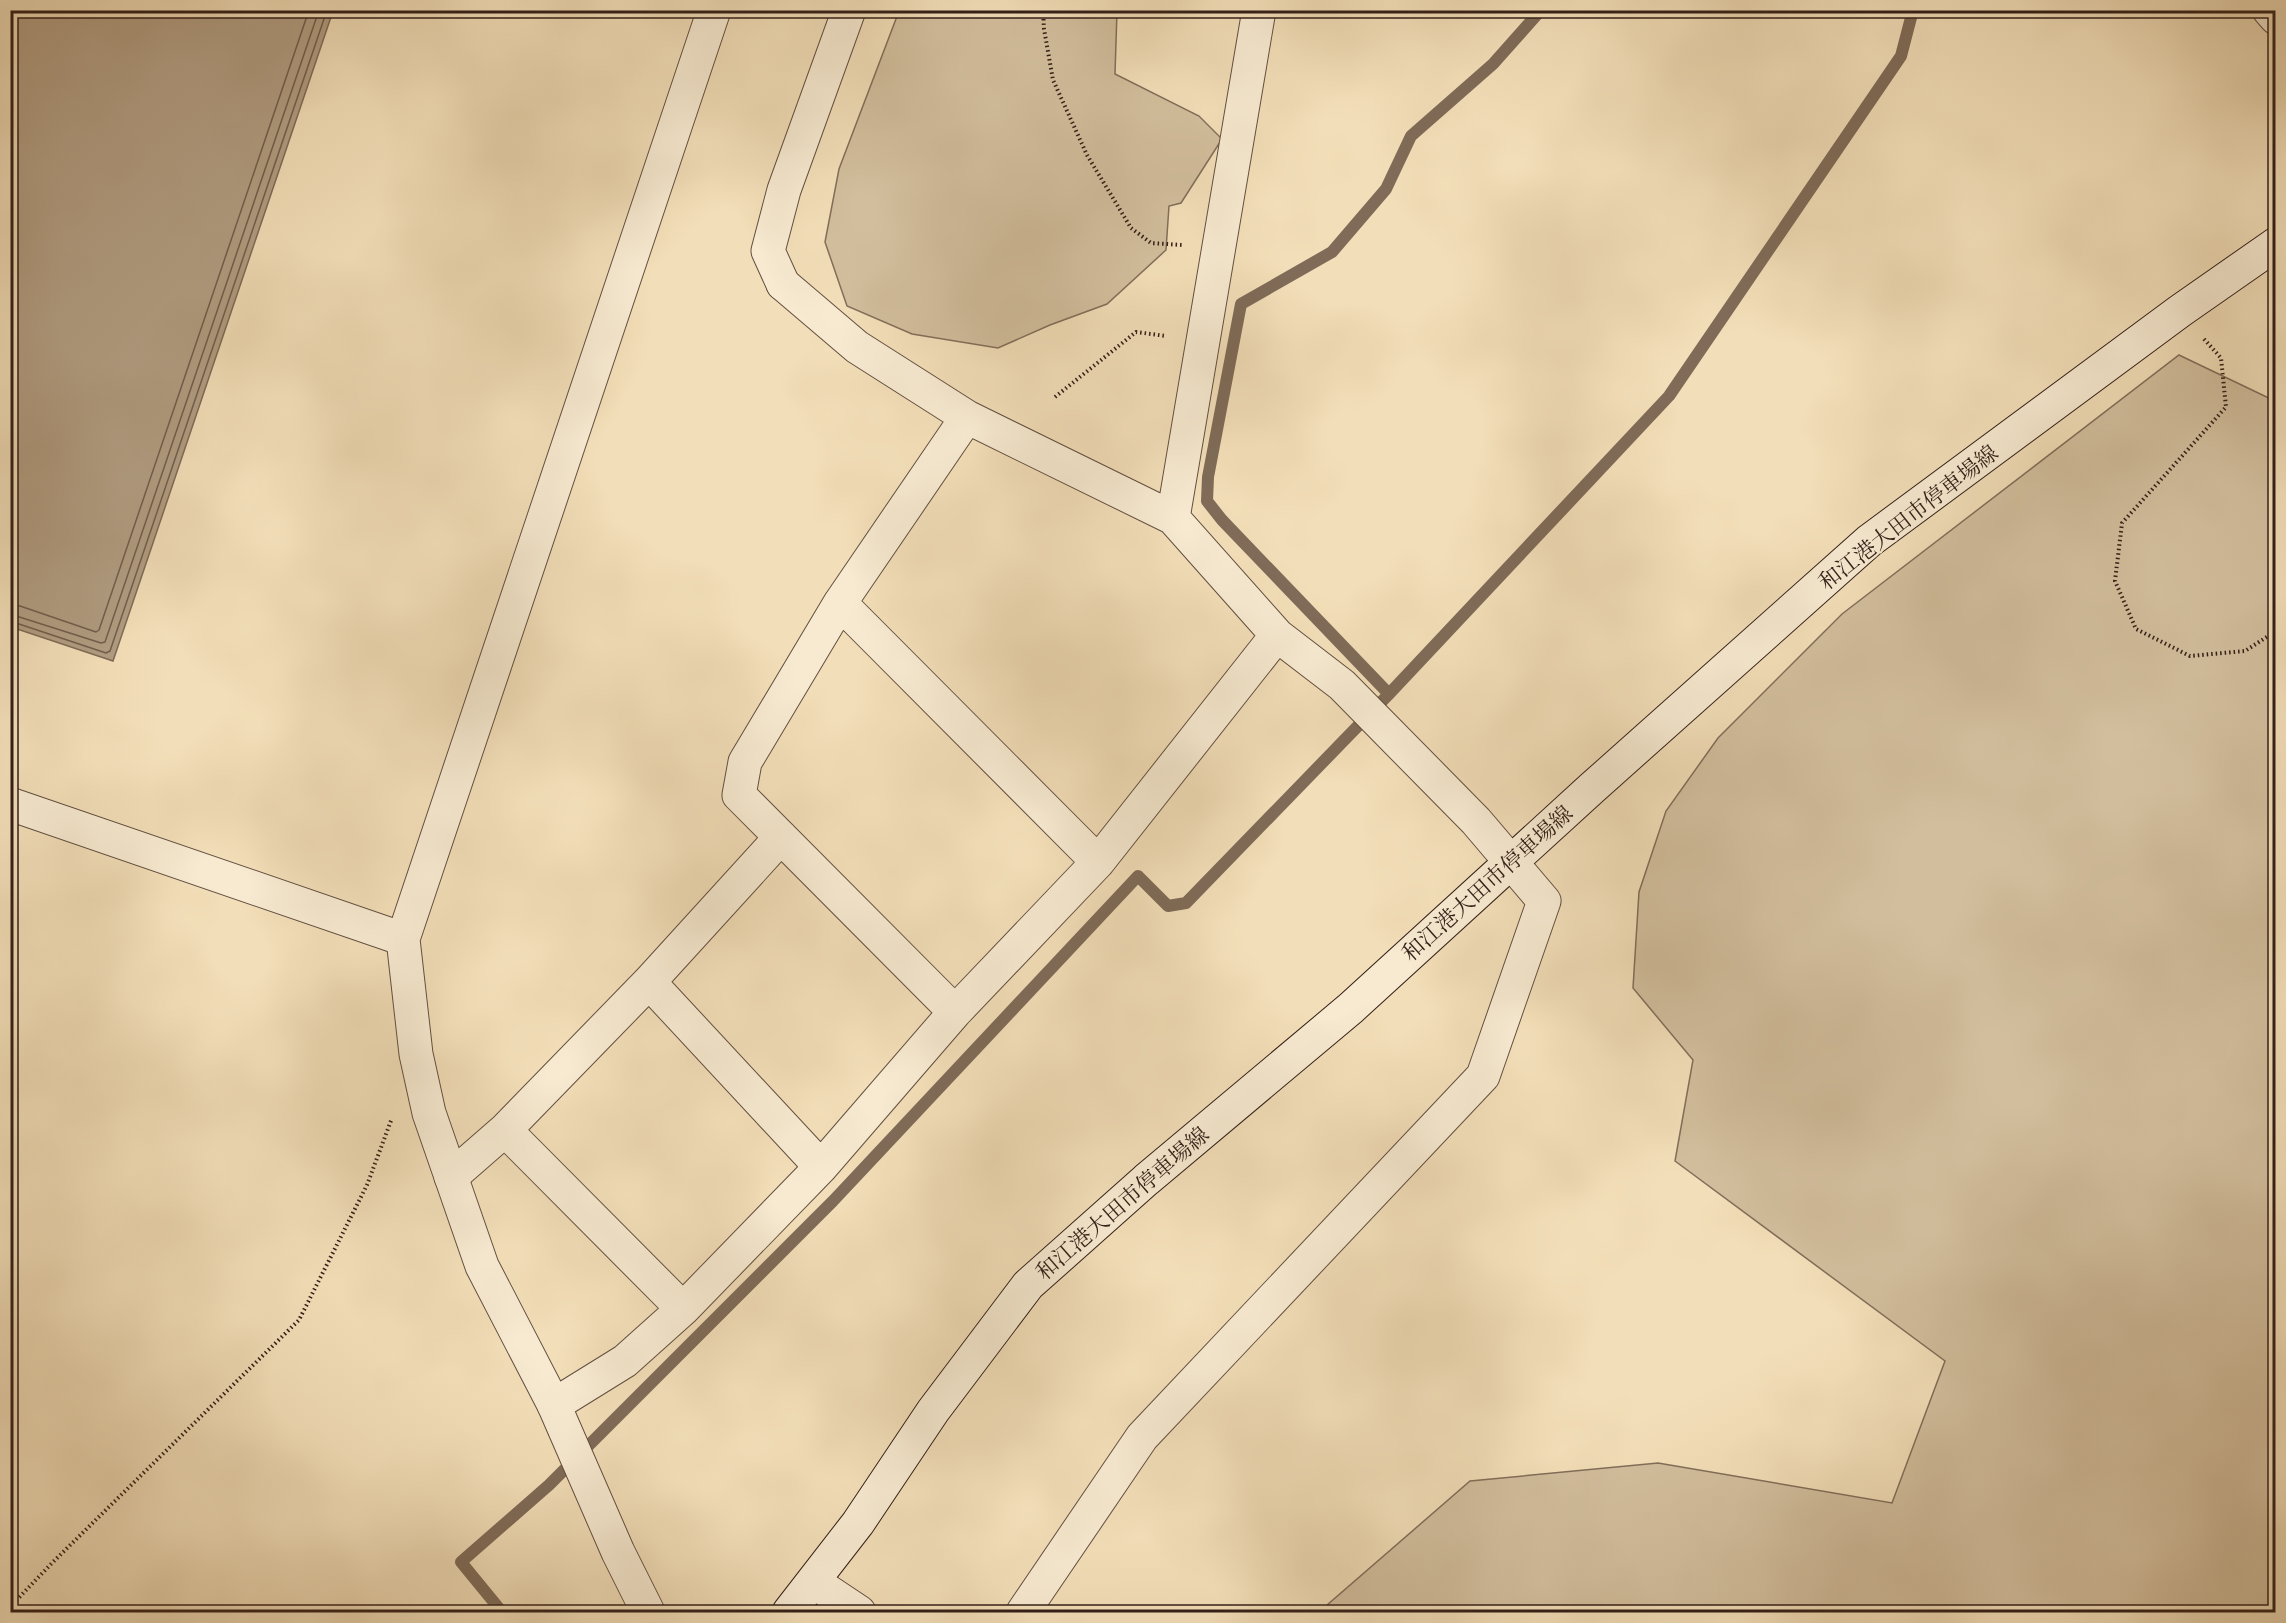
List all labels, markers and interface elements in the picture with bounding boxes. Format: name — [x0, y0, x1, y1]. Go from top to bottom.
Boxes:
street label: 和江港大田市停車場線 — [1815, 441, 2003, 595]
street label: 和江港大田市停車場線 — [1398, 801, 1577, 966]
street label: 和江港大田市停車場線 — [1032, 1123, 1214, 1285]

